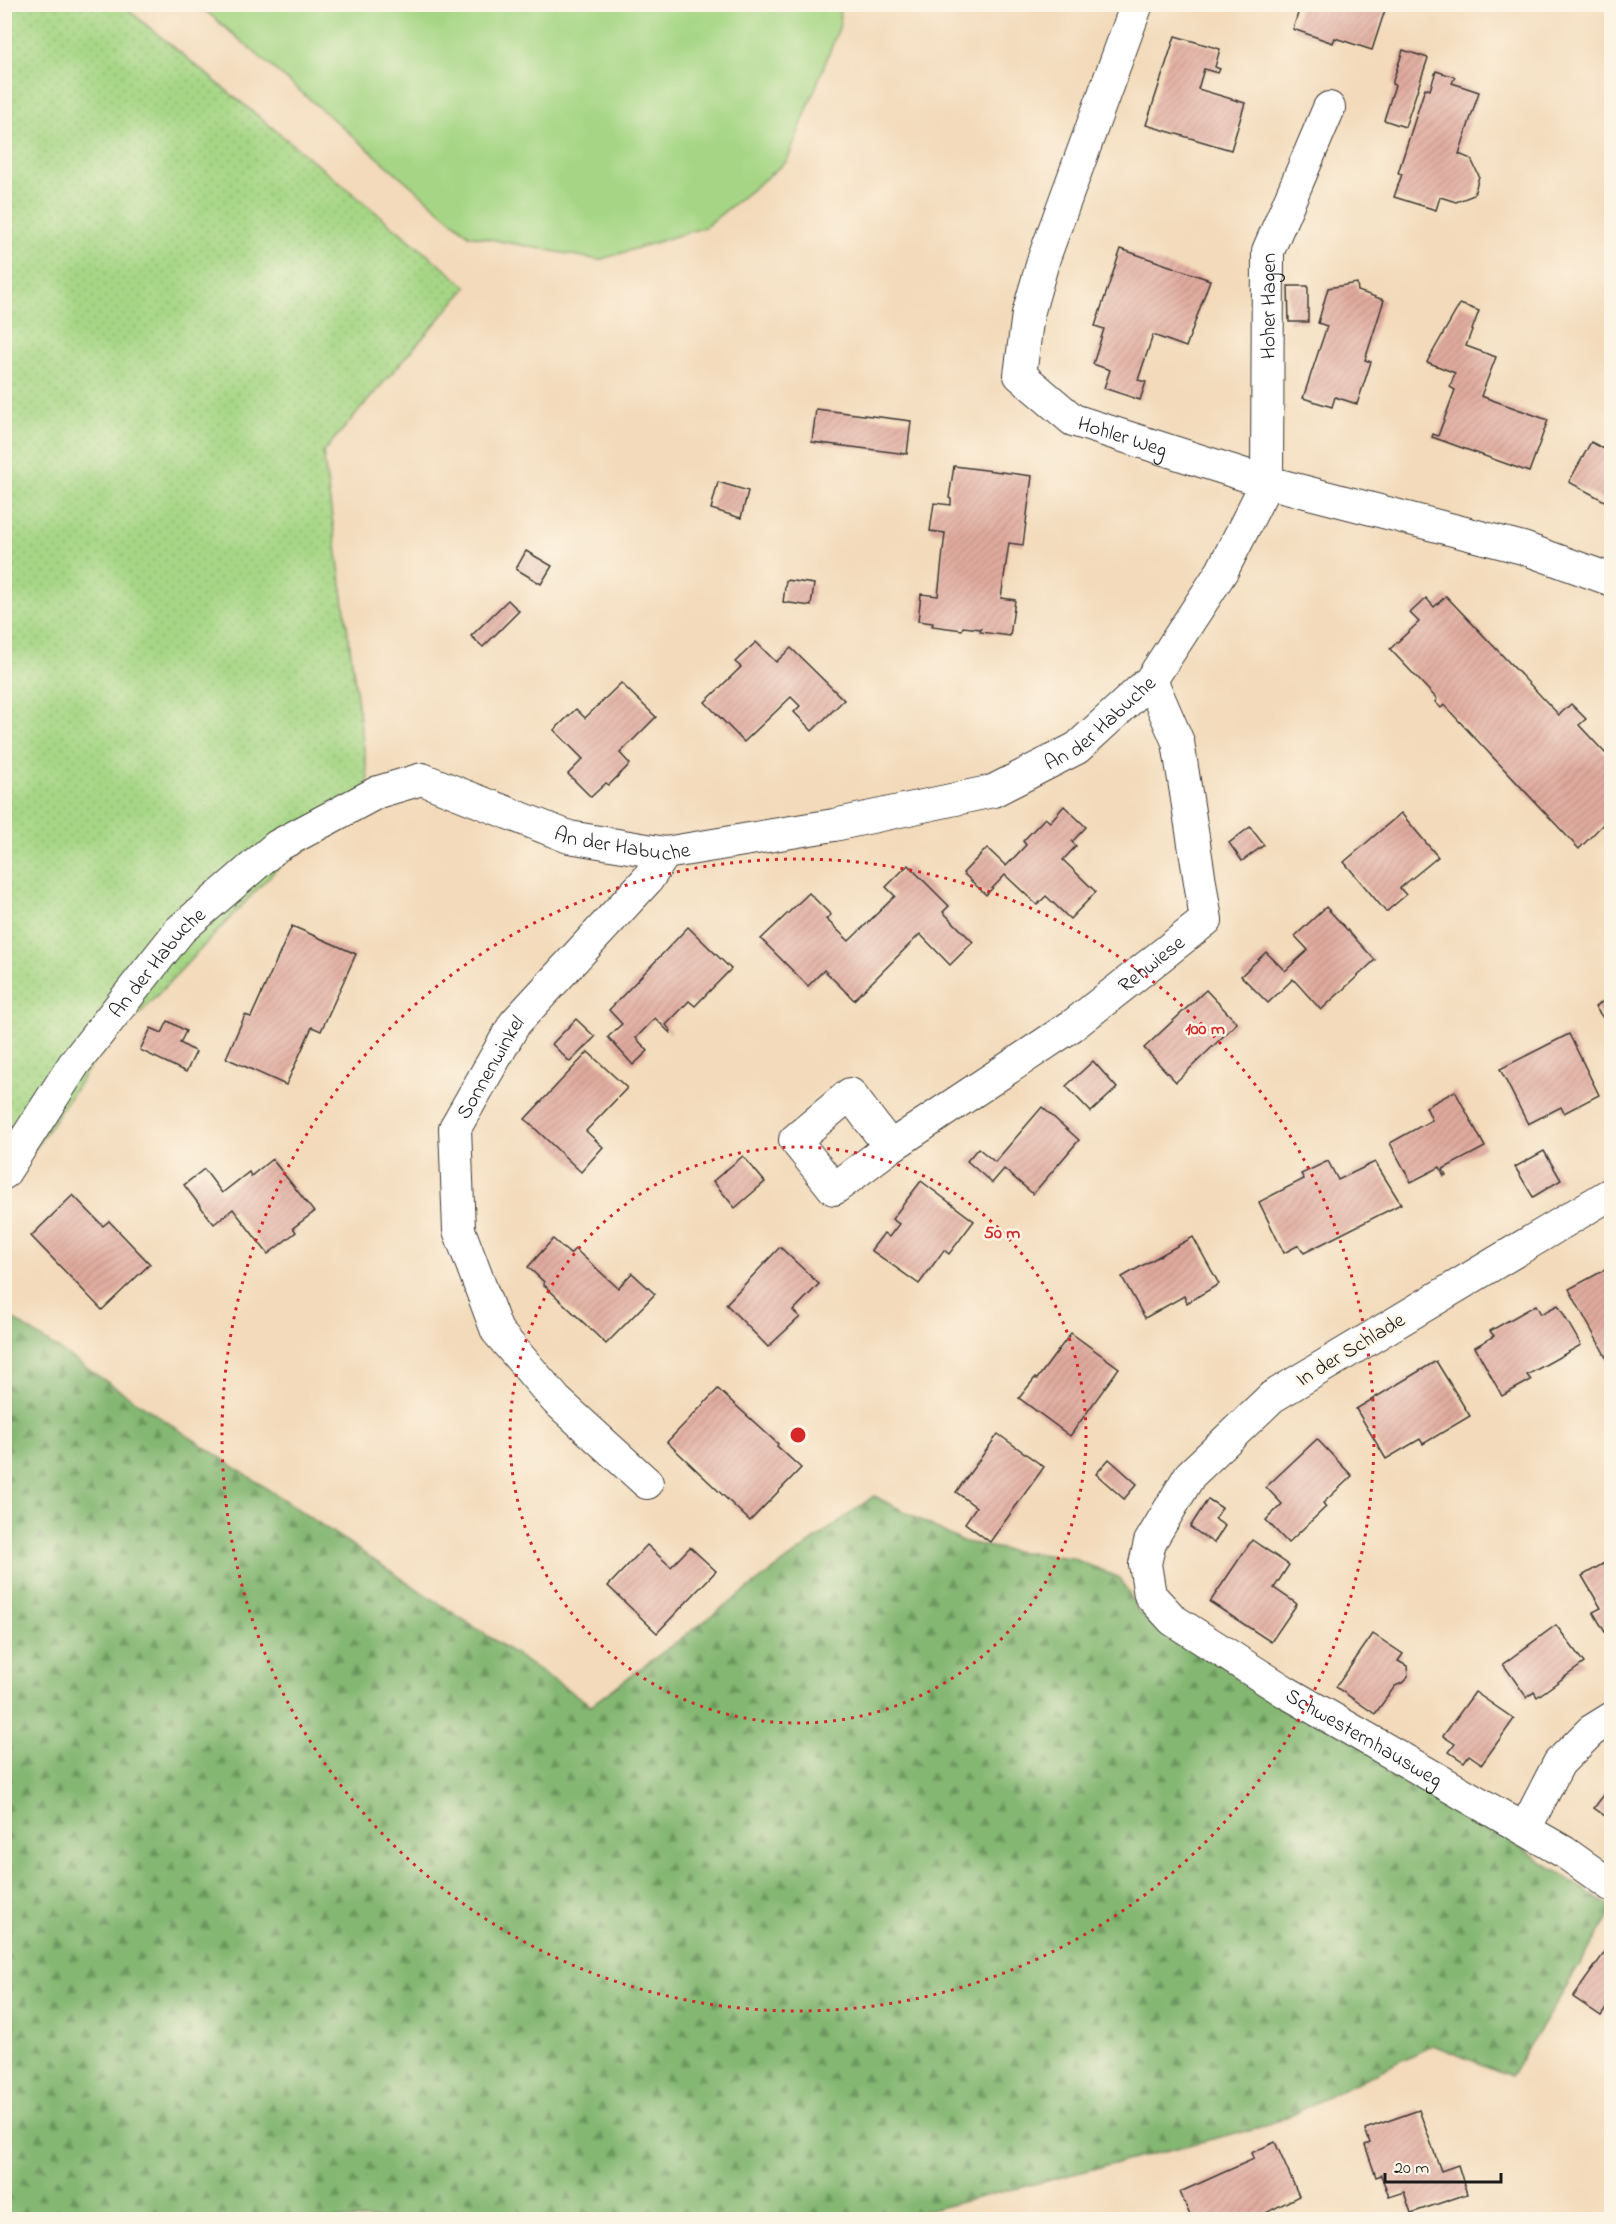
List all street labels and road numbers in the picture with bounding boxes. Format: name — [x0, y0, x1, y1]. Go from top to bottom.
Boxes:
street label: Hoher Hagen — [1255, 253, 1287, 359]
street label: Hohler Weg — [1074, 409, 1171, 468]
street label: An der Habuche — [1040, 669, 1164, 779]
street label: An der Habuche — [549, 820, 693, 870]
street label: An der Habuche — [103, 901, 214, 1025]
street label: Rehwiese — [1112, 929, 1193, 1001]
street label: Sonnenwinkel — [450, 1009, 532, 1126]
street label: In der Schlade — [1291, 1306, 1412, 1395]
street label: Schwesternhausweg — [1279, 1682, 1447, 1798]

